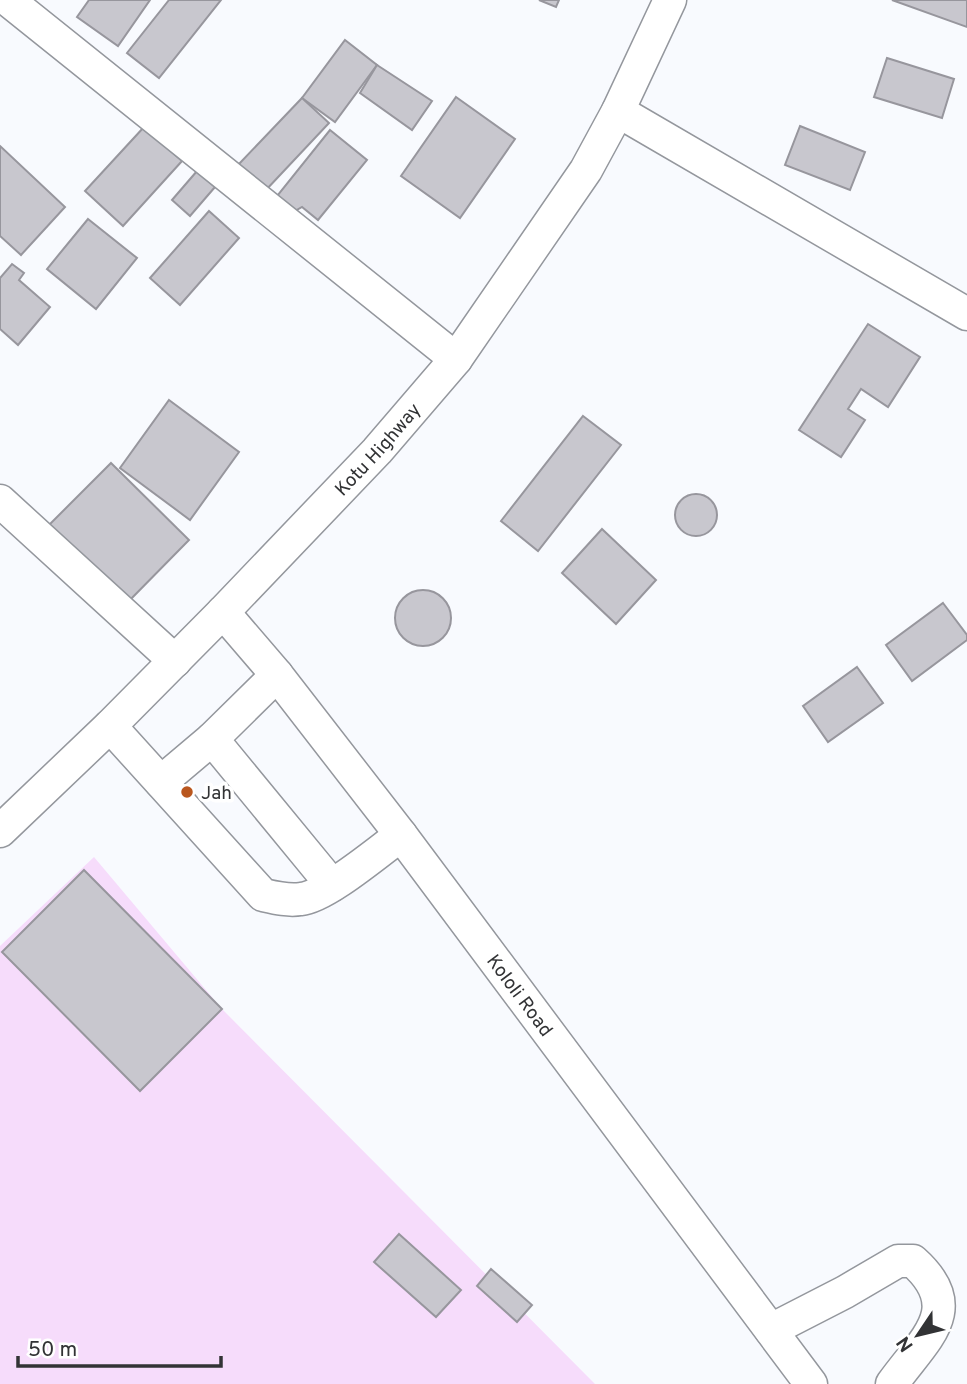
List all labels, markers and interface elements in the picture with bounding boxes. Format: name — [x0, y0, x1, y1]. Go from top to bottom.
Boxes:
street label: Kotu Highway — [330, 399, 427, 502]
place label: Jah — [201, 782, 232, 806]
marker: Jah — [179, 784, 195, 800]
street label: Kololi Road — [480, 950, 557, 1042]
north arrow — [883, 1300, 953, 1370]
scale bar — [18, 1324, 220, 1368]
text: N — [892, 1331, 919, 1356]
text: 50 m — [28, 1337, 77, 1364]

